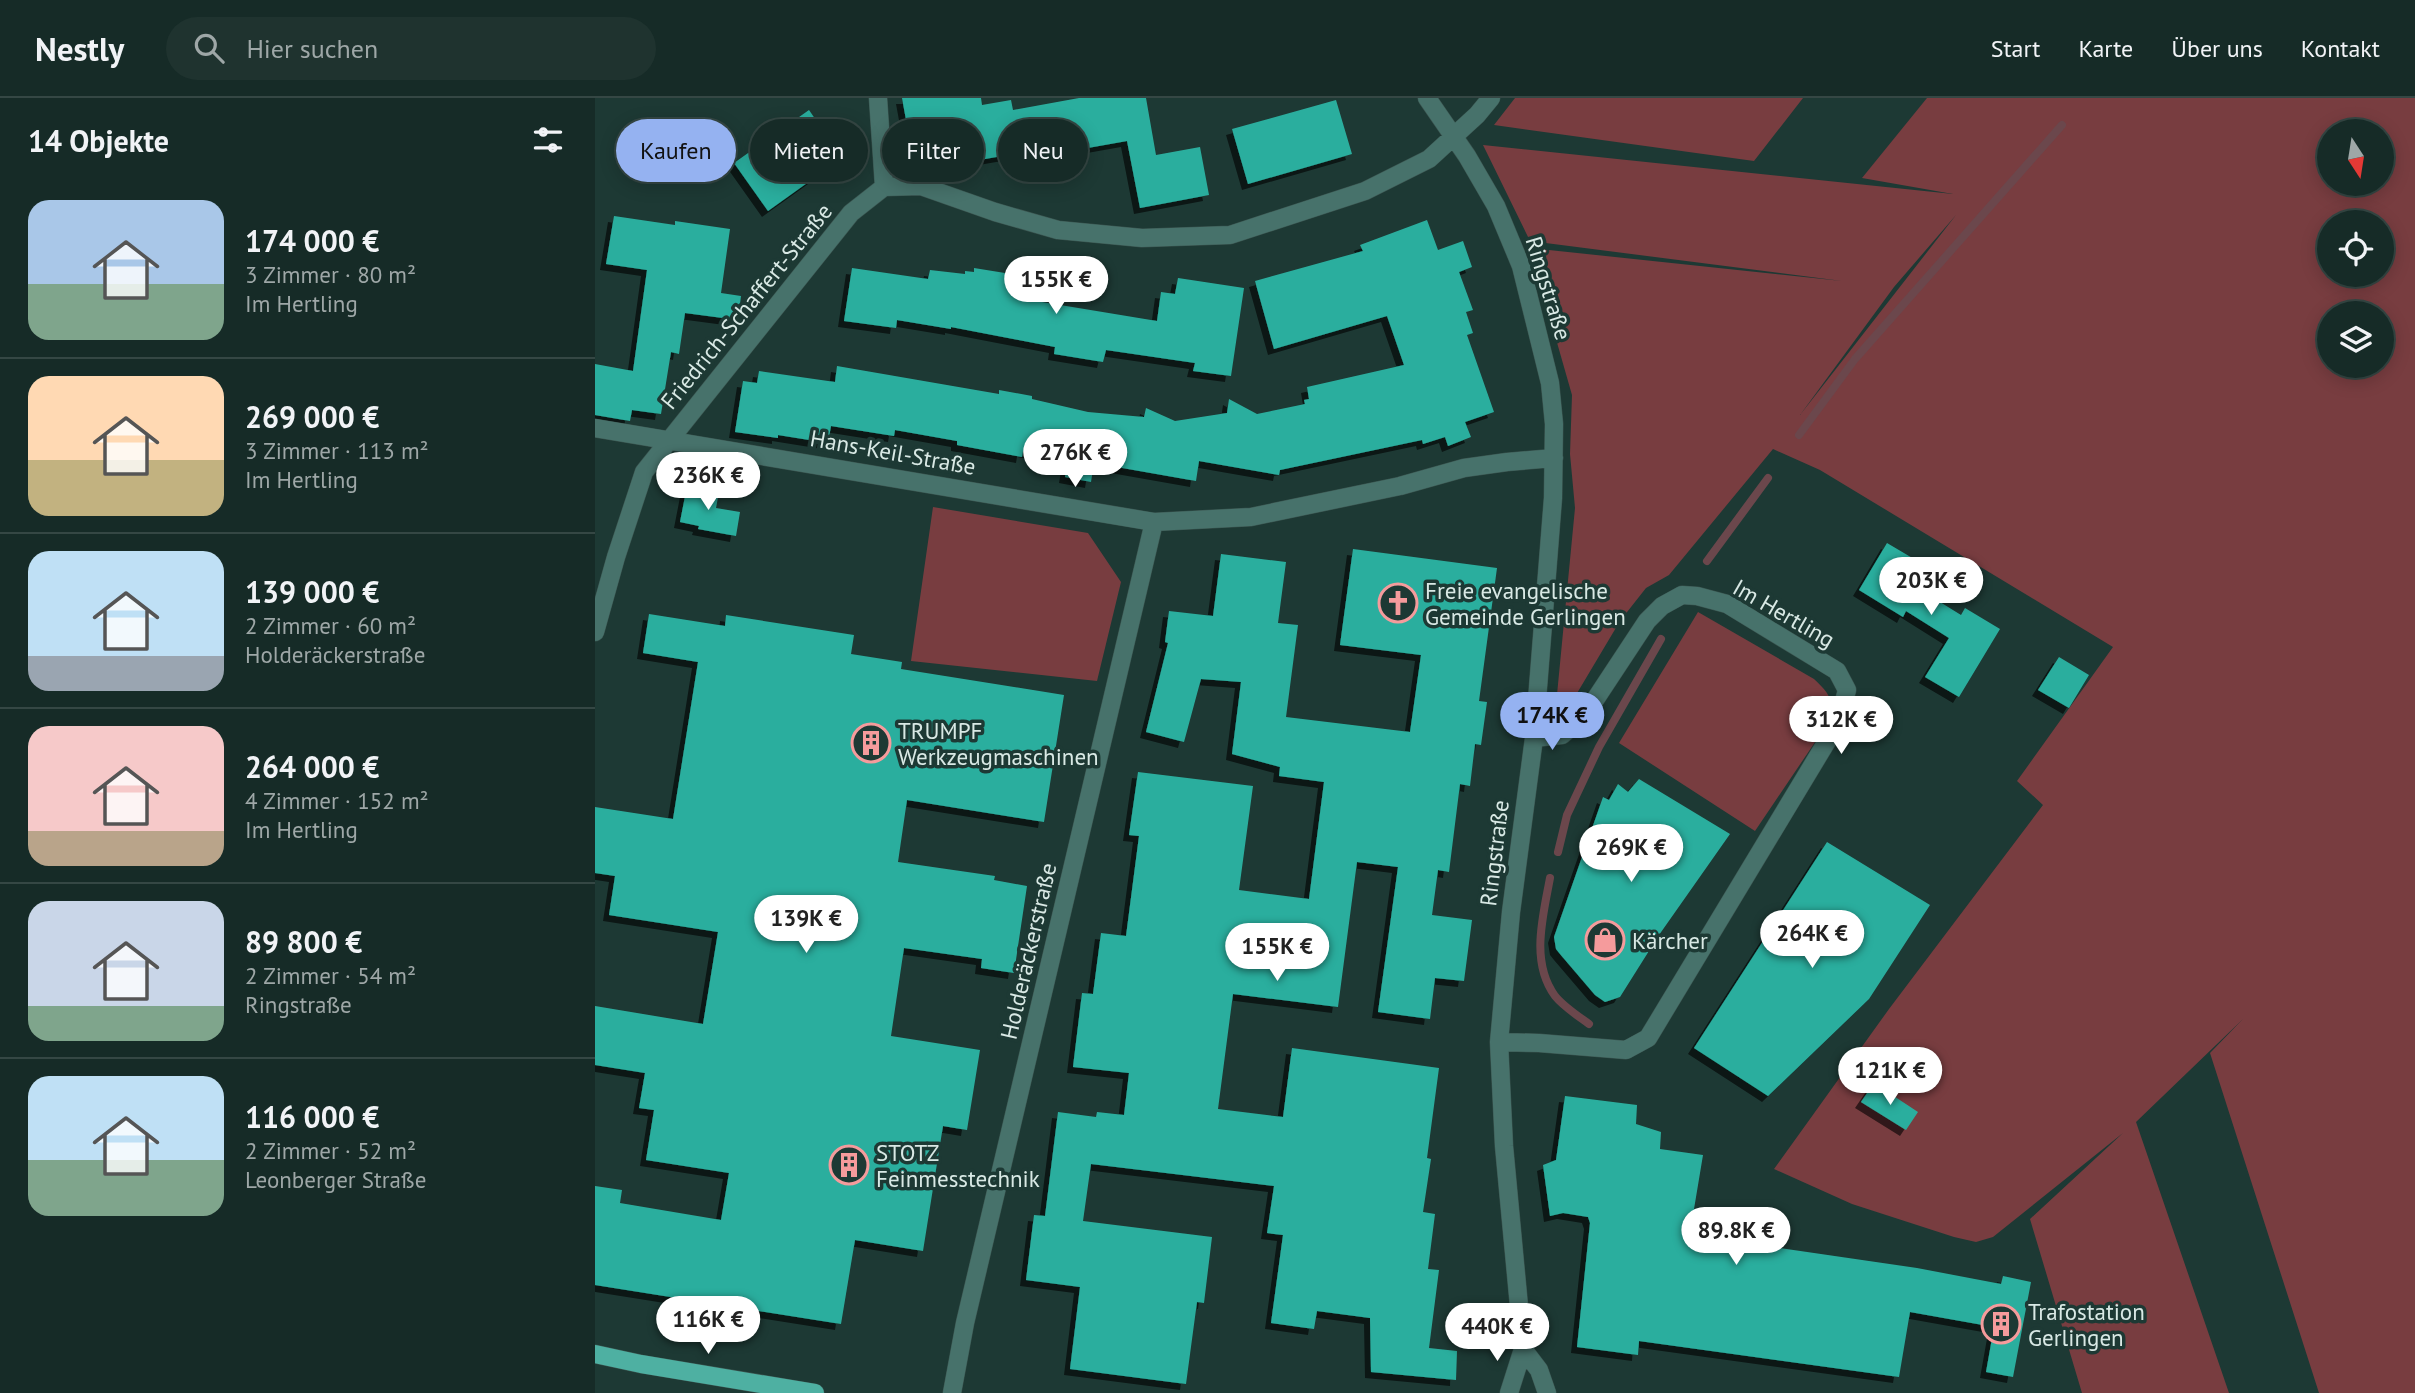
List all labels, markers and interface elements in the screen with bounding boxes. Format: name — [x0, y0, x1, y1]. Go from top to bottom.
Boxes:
search box — [166, 17, 656, 80]
text: Nestly — [35, 27, 124, 70]
icon: search — [190, 29, 228, 67]
text: Hier suchen — [246, 32, 378, 65]
text: Start — [1991, 33, 2040, 64]
text: Karte — [2078, 33, 2133, 64]
text: Über uns — [2171, 33, 2263, 64]
text: Kontakt — [2301, 33, 2380, 64]
chip: Kaufen — [616, 119, 736, 182]
chip: Mieten — [750, 119, 868, 182]
chip: Filter — [882, 119, 984, 182]
chip: Neu — [998, 119, 1088, 182]
north arrow — [2317, 119, 2394, 196]
map controls — [2317, 119, 2394, 378]
text: 14 Objekte — [28, 121, 169, 160]
icon: filters — [529, 121, 567, 159]
street label: Friedrich-Schaffert-Straße — [654, 197, 838, 415]
button: locate — [2317, 210, 2394, 287]
text: 174 000 € — [245, 221, 379, 260]
icon: home — [84, 228, 168, 312]
street label: Ringstraße — [1520, 233, 1578, 343]
pin: 155K € — [999, 256, 1113, 316]
text: 3 Zimmer · 80 m² — [245, 260, 416, 289]
text: 155K € — [1020, 264, 1092, 293]
text: Im Hertling — [245, 289, 358, 318]
button: layers — [2317, 301, 2394, 378]
text: 269 000 € — [245, 397, 379, 436]
icon: home — [84, 404, 168, 488]
street label: Hans-Keil-Straße — [808, 423, 978, 481]
pin: 276K € — [1018, 430, 1132, 489]
text: 3 Zimmer · 113 m² — [245, 436, 429, 465]
text: 276K € — [1039, 437, 1111, 466]
pin: 236K € — [651, 452, 765, 512]
text: 236K € — [672, 460, 744, 489]
text: Im Hertling — [245, 465, 358, 494]
pin: 203K € — [1874, 558, 1988, 617]
text: 203K € — [1895, 565, 1967, 594]
text: 139 000 € — [245, 572, 379, 611]
street label: Im Hertling — [1728, 572, 1840, 654]
place label: Freie evangelische Gemeinde Gerlingen — [1425, 576, 1626, 631]
icon: home — [84, 579, 168, 663]
church icon: Freie evangelische Gemeinde Gerlingen — [1377, 582, 1419, 624]
text: 2 Zimmer · 60 m² — [245, 611, 416, 640]
text: Holderäckerstraße — [245, 640, 425, 669]
pin: 174K € — [1495, 692, 1609, 752]
pin: 312K € — [1784, 696, 1898, 756]
text: 174K € — [1516, 700, 1588, 729]
text: 312K € — [1805, 704, 1877, 733]
place label: TRUMPF Werkzeugmaschinen — [898, 716, 1099, 771]
building icon: TRUMPF Werkzeugmaschinen — [850, 722, 892, 764]
text: 264 000 € — [245, 747, 379, 786]
icon: home — [84, 754, 168, 838]
text: 4 Zimmer · 152 m² — [245, 786, 429, 815]
street label: Ringstraße — [1473, 798, 1515, 908]
text: Im Hertling — [245, 815, 358, 844]
pin: 269K € — [1574, 824, 1688, 884]
text: 269K € — [1595, 832, 1667, 861]
street label: Holderäckerstraße — [994, 860, 1062, 1042]
pin: 139K € — [749, 896, 863, 955]
text: 139K € — [770, 903, 842, 932]
pin: 264K € — [1755, 910, 1869, 970]
text: 264K € — [1776, 918, 1848, 947]
shop icon: Kärcher — [1584, 919, 1626, 961]
text: 89 800 € — [245, 922, 362, 961]
pin: 155K € — [1220, 924, 1334, 983]
place label: Kärcher — [1632, 926, 1708, 955]
icon: home — [84, 929, 168, 1013]
text: 155K € — [1241, 931, 1313, 960]
text: 2 Zimmer · 54 m² — [245, 961, 416, 990]
text: Ringstraße — [245, 990, 352, 1019]
pin: 121K € — [1833, 1048, 1947, 1107]
text: 121K € — [1854, 1055, 1926, 1084]
text: 116 000 € — [245, 1097, 379, 1136]
icon: home — [84, 1104, 168, 1188]
text: 2 Zimmer · 52 m² — [245, 1136, 416, 1165]
place label: STOTZ Feinmesstechnik — [876, 1138, 1040, 1193]
building icon: STOTZ Feinmesstechnik — [828, 1144, 870, 1186]
text: Leonberger Straße — [245, 1165, 426, 1194]
pin: 89.8K € — [1671, 1208, 1801, 1267]
text: 89.8K € — [1697, 1215, 1775, 1244]
pin: 116K € — [651, 1296, 765, 1356]
place label: Trafostation Gerlingen — [2028, 1297, 2145, 1352]
building icon: Trafostation Gerlingen — [1980, 1303, 2022, 1345]
text: 116K € — [672, 1304, 744, 1333]
pin: 440K € — [1440, 1304, 1554, 1363]
text: 440K € — [1461, 1311, 1533, 1340]

